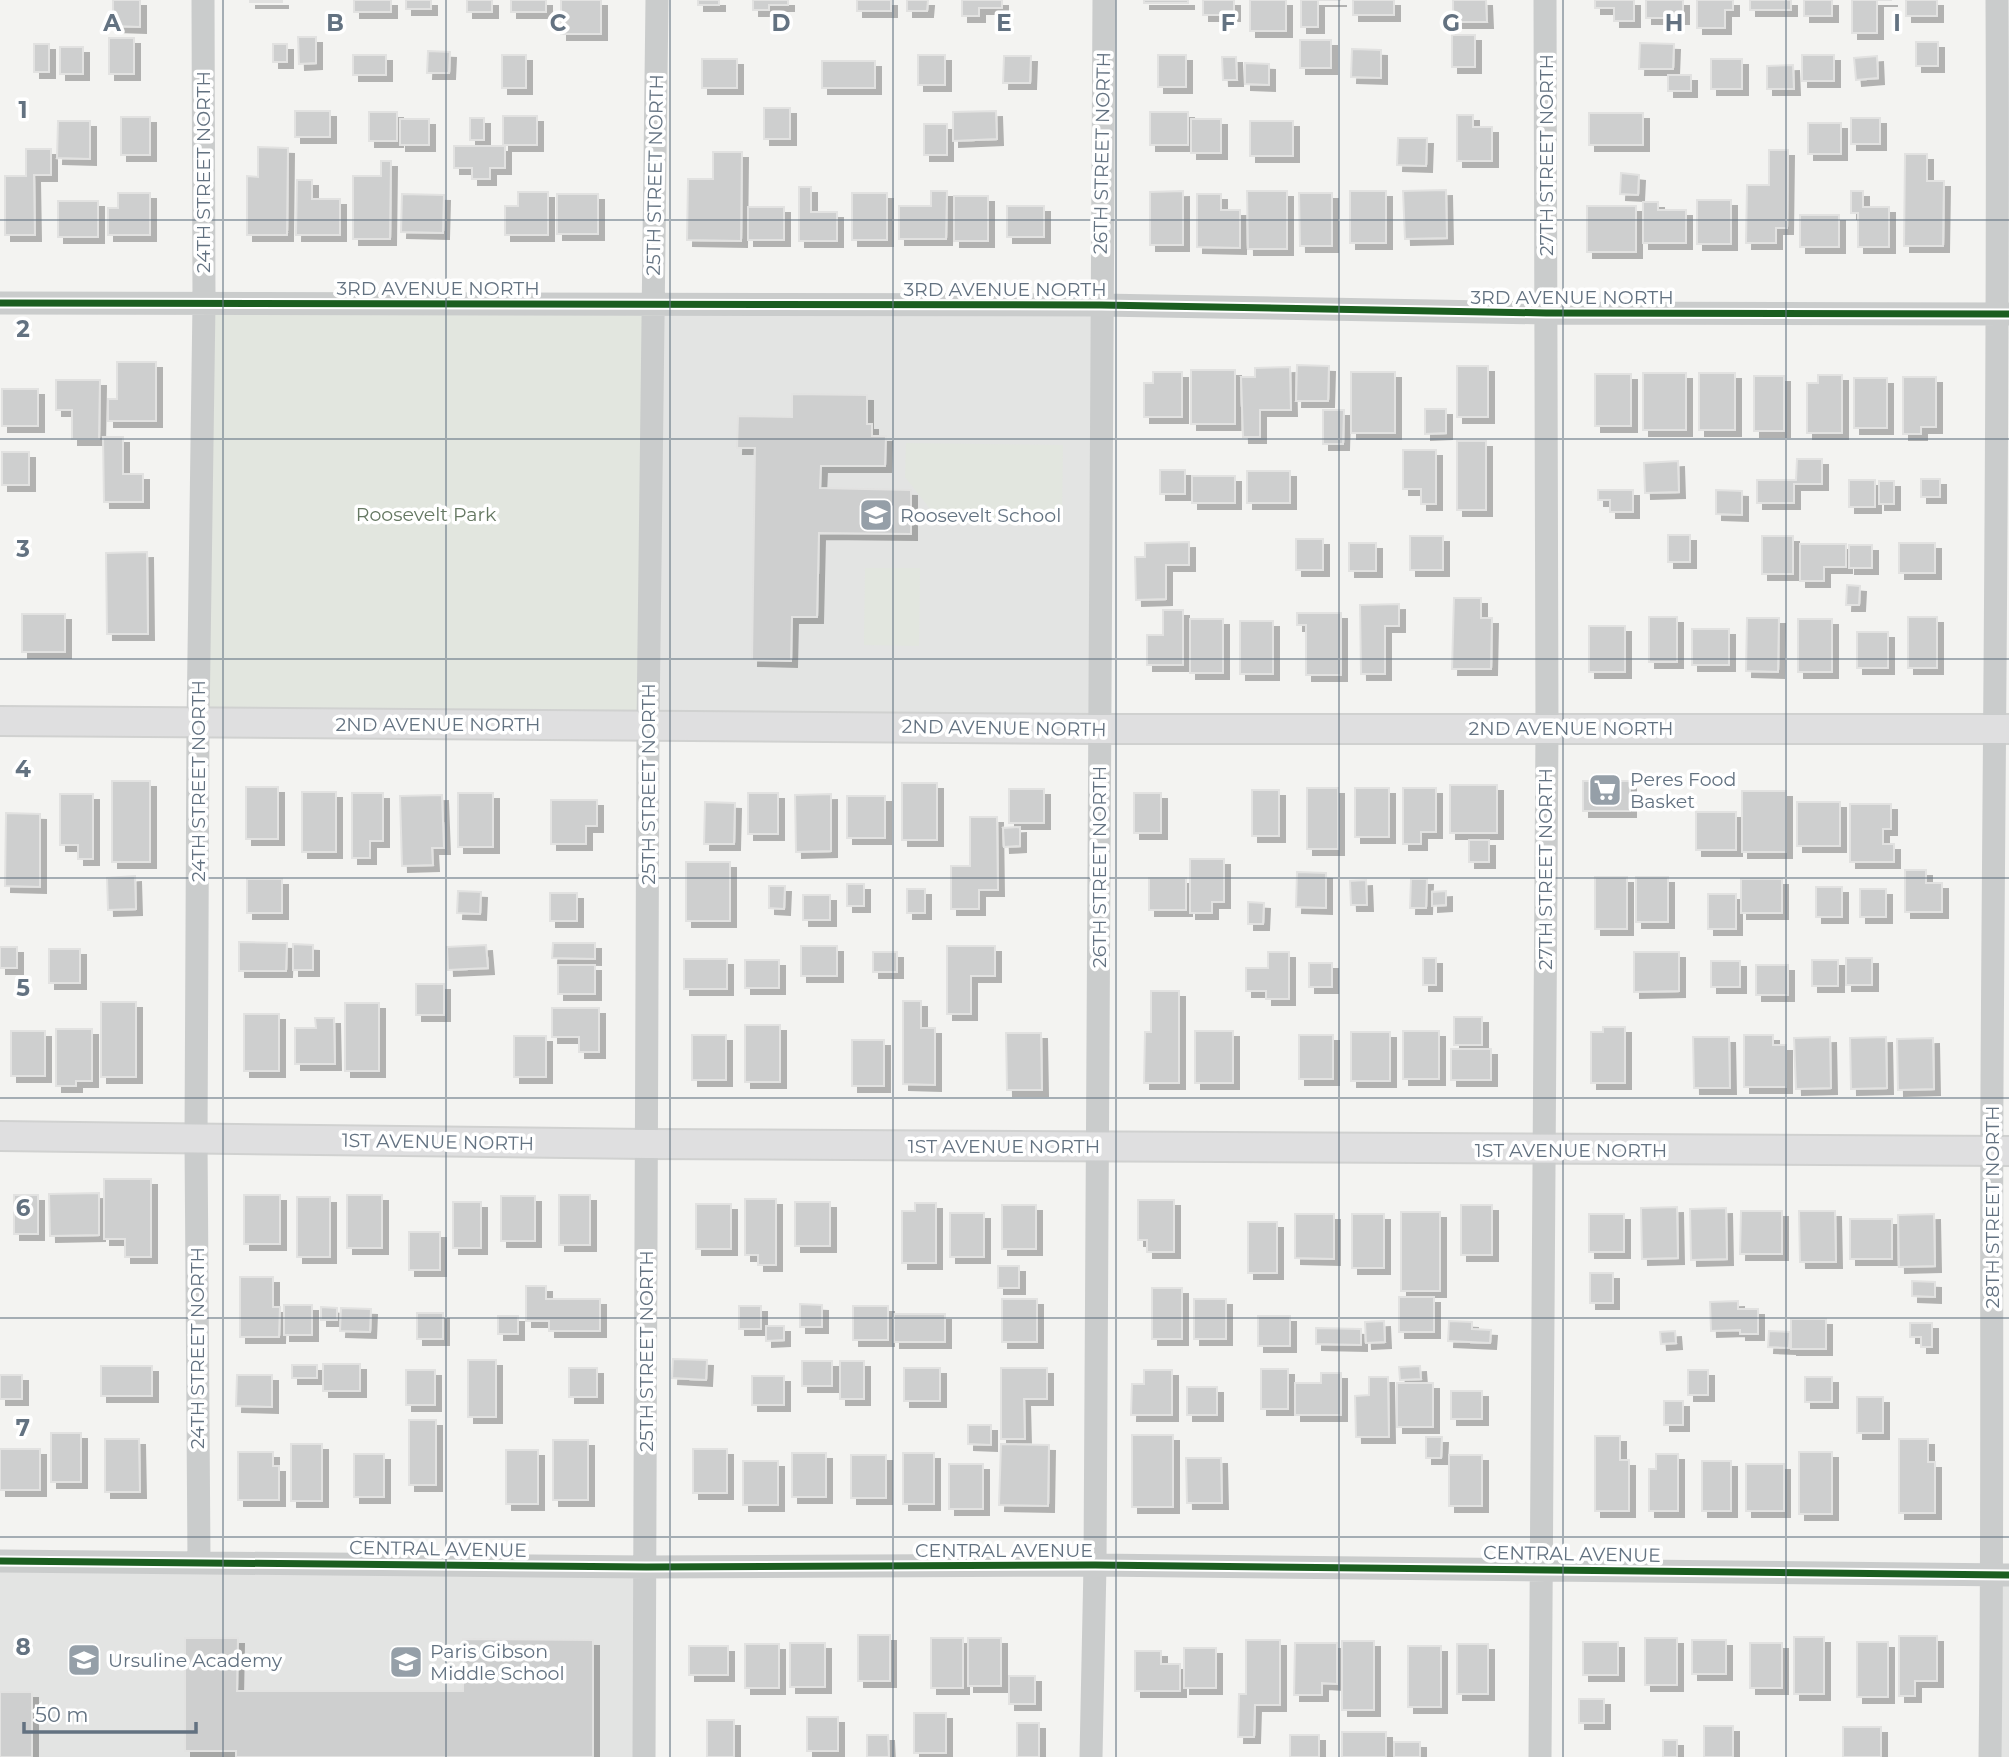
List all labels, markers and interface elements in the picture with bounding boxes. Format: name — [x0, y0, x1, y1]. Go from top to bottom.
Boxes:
text: A — [102, 9, 121, 37]
text: B — [326, 9, 344, 37]
text: C — [550, 9, 567, 37]
text: D — [772, 9, 791, 37]
text: E — [996, 9, 1012, 37]
text: F — [1221, 9, 1236, 37]
text: G — [1442, 9, 1460, 37]
text: H — [1665, 9, 1683, 37]
text: I — [1893, 9, 1901, 37]
street label: 26TH STREET NORTH — [1089, 52, 1115, 254]
street label: 27TH STREET NORTH — [1535, 54, 1558, 256]
street label: 24TH STREET NORTH — [192, 71, 215, 273]
street label: 25TH STREET NORTH — [642, 74, 668, 276]
text: 1 — [18, 96, 28, 124]
street label: 3RD AVENUE NORTH — [336, 277, 540, 300]
street label: 3RD AVENUE NORTH — [903, 278, 1107, 301]
street label: 3RD AVENUE NORTH — [1470, 286, 1674, 309]
text: 2 — [16, 315, 30, 343]
school or university icon: Roosevelt School — [857, 496, 895, 534]
park label: Roosevelt Park — [356, 503, 497, 526]
place label: Roosevelt School — [900, 504, 1061, 527]
text: 3 — [15, 535, 30, 563]
street label: 24TH STREET NORTH — [187, 680, 210, 882]
street label: 25TH STREET NORTH — [637, 683, 660, 885]
street label: 2ND AVENUE NORTH — [335, 713, 541, 736]
street label: 2ND AVENUE NORTH — [901, 715, 1107, 741]
street label: 2ND AVENUE NORTH — [1468, 717, 1674, 740]
text: 4 — [15, 755, 31, 783]
street label: 26TH STREET NORTH — [1088, 766, 1111, 968]
street label: 27TH STREET NORTH — [1534, 768, 1557, 970]
place label: Peres Food Basket — [1630, 768, 1736, 813]
supermarket icon: Peres Food Basket — [1586, 771, 1624, 809]
text: 5 — [16, 974, 30, 1002]
street label: 28TH STREET NORTH — [1981, 1106, 2004, 1308]
street label: 1ST AVENUE NORTH — [342, 1129, 534, 1155]
street label: 1ST AVENUE NORTH — [908, 1135, 1100, 1158]
street label: 1ST AVENUE NORTH — [1475, 1139, 1667, 1162]
text: 6 — [16, 1194, 31, 1222]
street label: 24TH STREET NORTH — [186, 1247, 209, 1449]
street label: 25TH STREET NORTH — [635, 1250, 658, 1452]
text: 7 — [16, 1414, 30, 1442]
street label: CENTRAL AVENUE — [349, 1536, 527, 1562]
street label: CENTRAL AVENUE — [915, 1539, 1093, 1562]
street label: CENTRAL AVENUE — [1483, 1541, 1661, 1567]
text: 8 — [15, 1633, 31, 1661]
place label: Paris Gibson Middle School — [430, 1640, 565, 1685]
school or university icon: Ursuline Academy — [65, 1641, 103, 1679]
school or university icon: Paris Gibson Middle School — [387, 1643, 425, 1681]
place label: Ursuline Academy — [108, 1649, 283, 1672]
scale bar — [24, 1690, 196, 1734]
text: 50 m — [35, 1702, 89, 1727]

